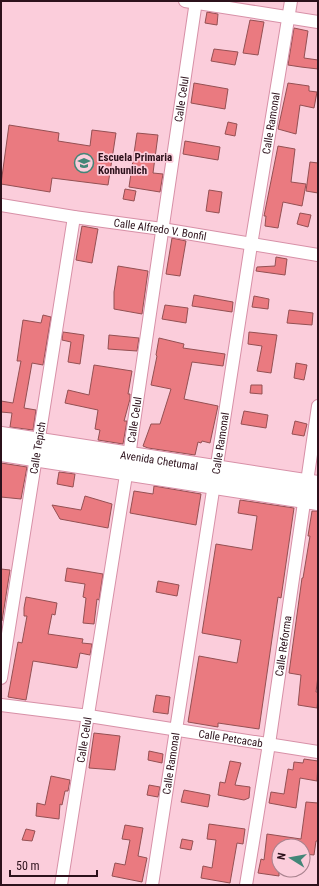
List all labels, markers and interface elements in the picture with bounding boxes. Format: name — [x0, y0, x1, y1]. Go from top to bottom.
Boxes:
street label: Calle Celul — [172, 75, 191, 123]
street label: Calle Ramonal — [260, 91, 282, 155]
place label: Escuela Primaria Konhunlich — [98, 151, 172, 177]
school or university icon: Escuela Primaria Konhunlich — [73, 152, 95, 174]
street label: Calle Alfredo V. Bonfil — [113, 216, 208, 243]
street label: Calle Celul — [125, 396, 144, 443]
street label: Calle Ramonal — [209, 411, 232, 475]
street label: Calle Tepich — [27, 421, 48, 475]
street label: Avenida Chetumal — [119, 448, 199, 473]
street label: Calle Reforma — [272, 615, 294, 677]
street label: Calle Celul — [74, 716, 94, 764]
street label: Calle Petcacab — [197, 727, 264, 750]
street label: Calle Ramonal — [160, 732, 182, 795]
north arrow — [271, 838, 311, 878]
text: N — [275, 851, 289, 861]
scale bar — [10, 852, 97, 878]
text: 50 m — [16, 859, 40, 873]

